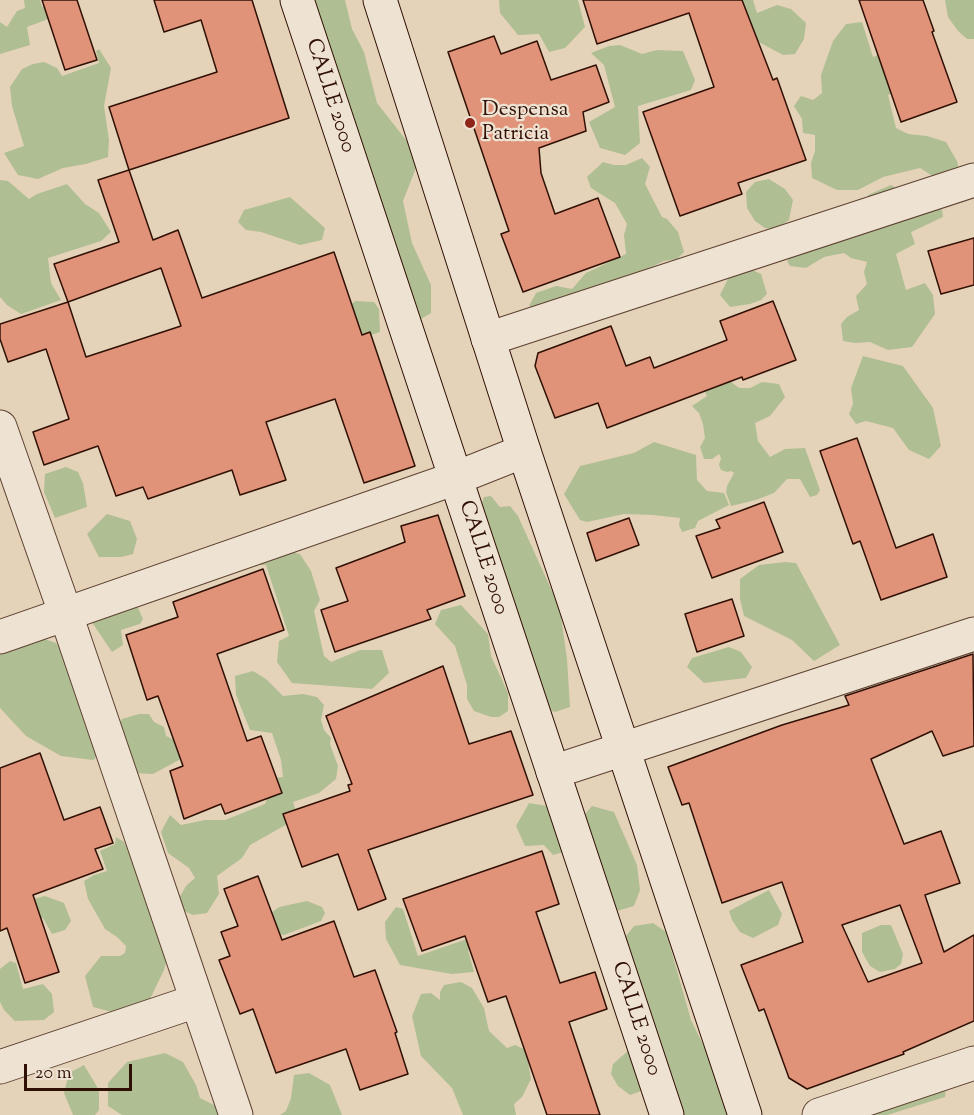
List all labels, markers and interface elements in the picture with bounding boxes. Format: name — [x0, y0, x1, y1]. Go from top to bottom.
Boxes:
street label: CALLE 2000 — [299, 36, 359, 156]
place label: Despensa Patricia — [482, 98, 568, 148]
marker: Despensa Patricia — [463, 116, 477, 130]
street label: CALLE 2000 — [452, 498, 512, 618]
street label: CALLE 2000 — [605, 959, 665, 1079]
scale bar — [27, 1052, 135, 1090]
text: 20 m — [35, 1061, 72, 1087]

